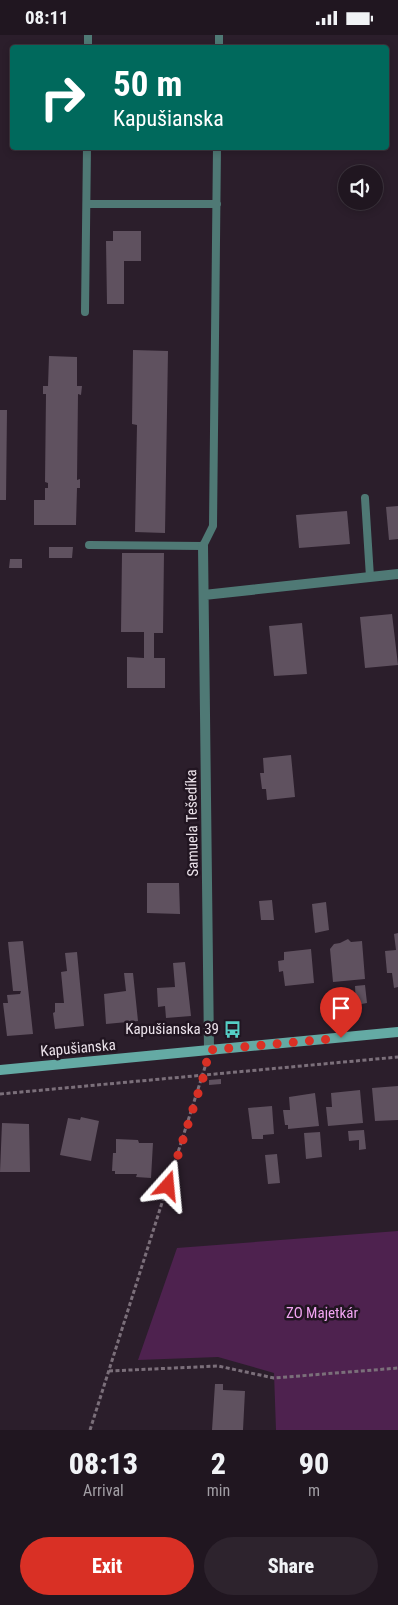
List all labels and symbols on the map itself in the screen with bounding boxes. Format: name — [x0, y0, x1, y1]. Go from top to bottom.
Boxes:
street label: Samuela Tešedíka — [182, 769, 202, 877]
pin — [320, 987, 362, 1038]
bus stop icon: Kapušianska 39 — [223, 1019, 243, 1039]
place label: Kapušianska 39 — [125, 1020, 219, 1038]
street label: Kapušianska — [40, 1036, 116, 1060]
position arrow — [141, 1159, 193, 1211]
park label: ZO Majetkár — [286, 1304, 358, 1322]

